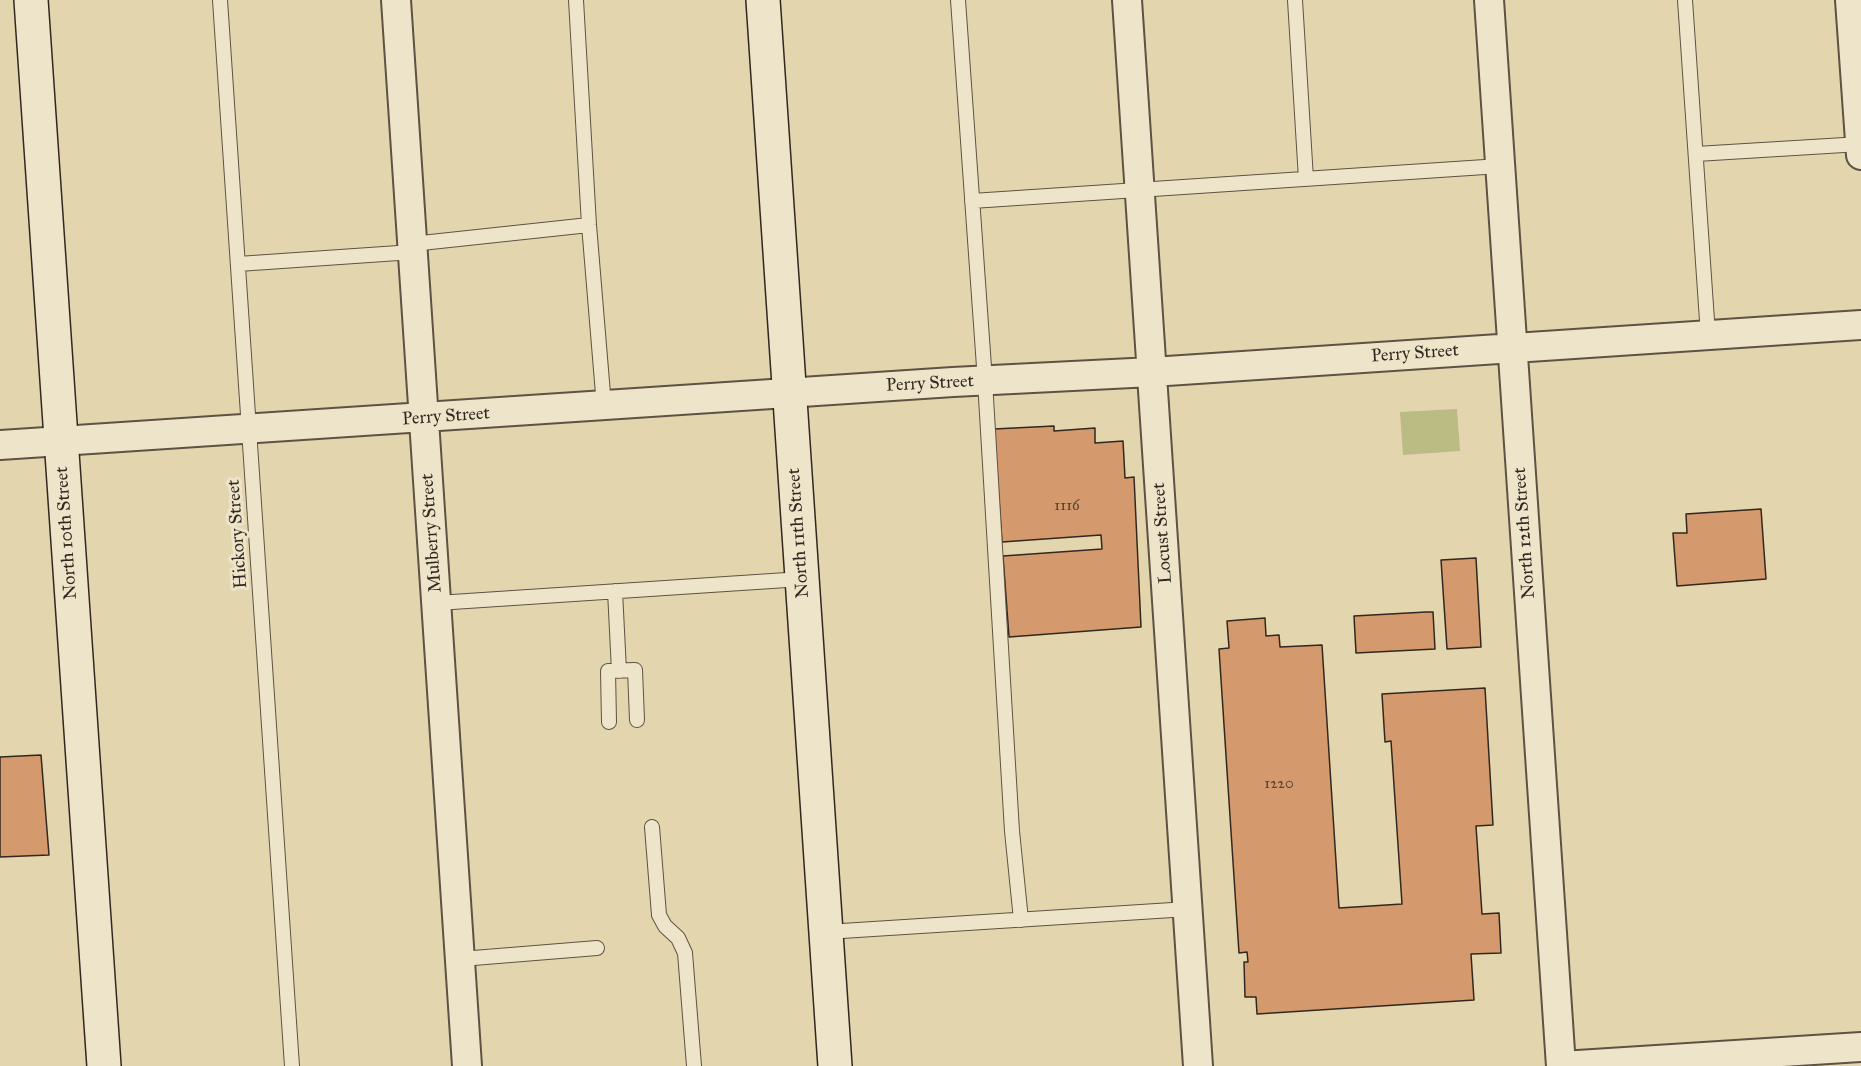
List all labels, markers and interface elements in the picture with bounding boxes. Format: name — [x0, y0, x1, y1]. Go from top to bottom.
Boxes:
street label: Perry Street — [1370, 340, 1460, 368]
street label: Perry Street — [886, 371, 974, 397]
street label: Perry Street — [401, 403, 491, 431]
street label: North 10th Street — [52, 466, 82, 600]
street label: North 12th Street — [1510, 466, 1540, 600]
street label: North 11th Street — [784, 467, 814, 599]
street label: Mulberry Street — [417, 473, 447, 593]
street label: Hickory Street — [223, 479, 253, 589]
street label: Locust Street — [1149, 482, 1177, 584]
house number: 1116 — [1054, 497, 1080, 515]
house number: 1220 — [1264, 775, 1294, 793]

